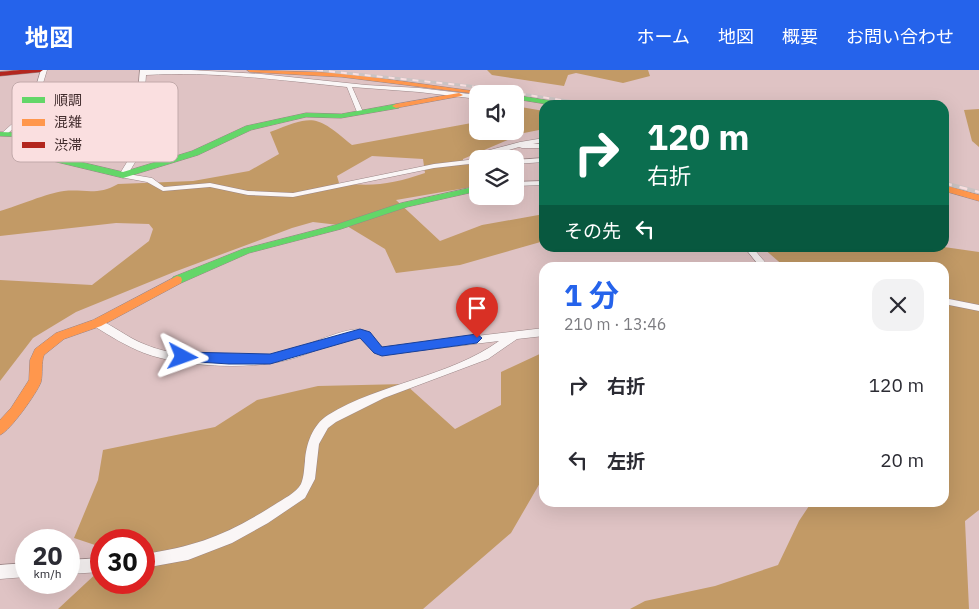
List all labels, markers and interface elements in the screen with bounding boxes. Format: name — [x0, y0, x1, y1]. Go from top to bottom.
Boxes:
text: 地図 — [25, 21, 73, 53]
text: ホーム — [637, 25, 690, 48]
text: 地図 — [718, 25, 754, 48]
text: 概要 — [782, 25, 818, 48]
text: お問い合わせ — [846, 25, 954, 48]
legend — [12, 82, 178, 162]
map controls — [469, 85, 524, 205]
button: sound — [469, 85, 524, 140]
text: 順調 — [54, 91, 82, 109]
text: 混雑 — [54, 113, 82, 131]
text: 120 m — [647, 114, 750, 160]
icon: right — [564, 120, 629, 185]
text: 渋滞 — [54, 136, 82, 154]
button: layers — [469, 150, 524, 205]
text: 右折 — [647, 161, 691, 190]
icon: left — [631, 215, 659, 243]
text: その先 — [564, 219, 621, 243]
text: 1 分 — [564, 275, 619, 314]
button: close — [872, 279, 924, 331]
pin — [456, 287, 498, 338]
icon: arrive — [463, 294, 491, 322]
text: 210 m · 13:46 — [564, 314, 666, 334]
position arrow — [156, 330, 208, 382]
icon: right — [564, 371, 592, 399]
text: 120 m — [869, 373, 924, 397]
text: 右折 — [607, 374, 645, 398]
icon: left — [564, 446, 592, 474]
text: 20 m — [880, 448, 924, 472]
text: 左折 — [607, 449, 645, 473]
speed limit sign: 30 — [90, 529, 155, 594]
text: 20 — [32, 539, 63, 572]
text: km/h — [33, 566, 62, 581]

